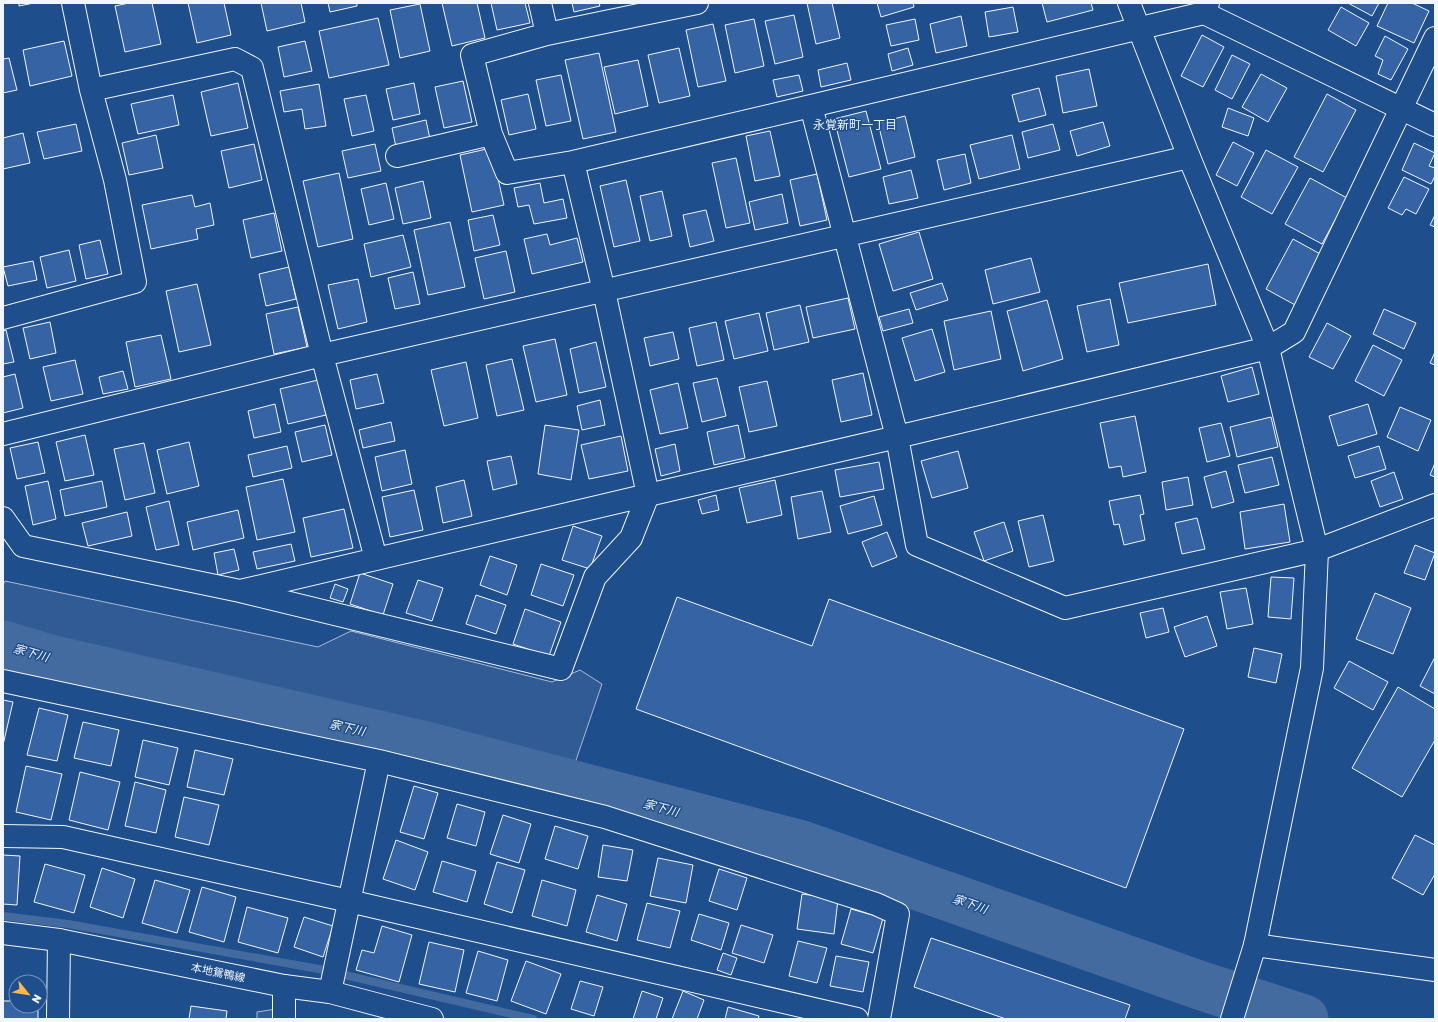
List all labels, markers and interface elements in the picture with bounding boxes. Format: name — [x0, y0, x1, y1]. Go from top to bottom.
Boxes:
district label: 永覚新町一丁目 — [813, 118, 897, 132]
water label: 家下川 — [12, 641, 52, 665]
water label: 家下川 — [328, 717, 368, 739]
water label: 家下川 — [642, 797, 682, 820]
water label: 家下川 — [951, 892, 991, 917]
street label: 本地鴛鴨線 — [190, 961, 246, 985]
north arrow — [8, 974, 48, 1014]
text: N — [29, 992, 44, 1005]

